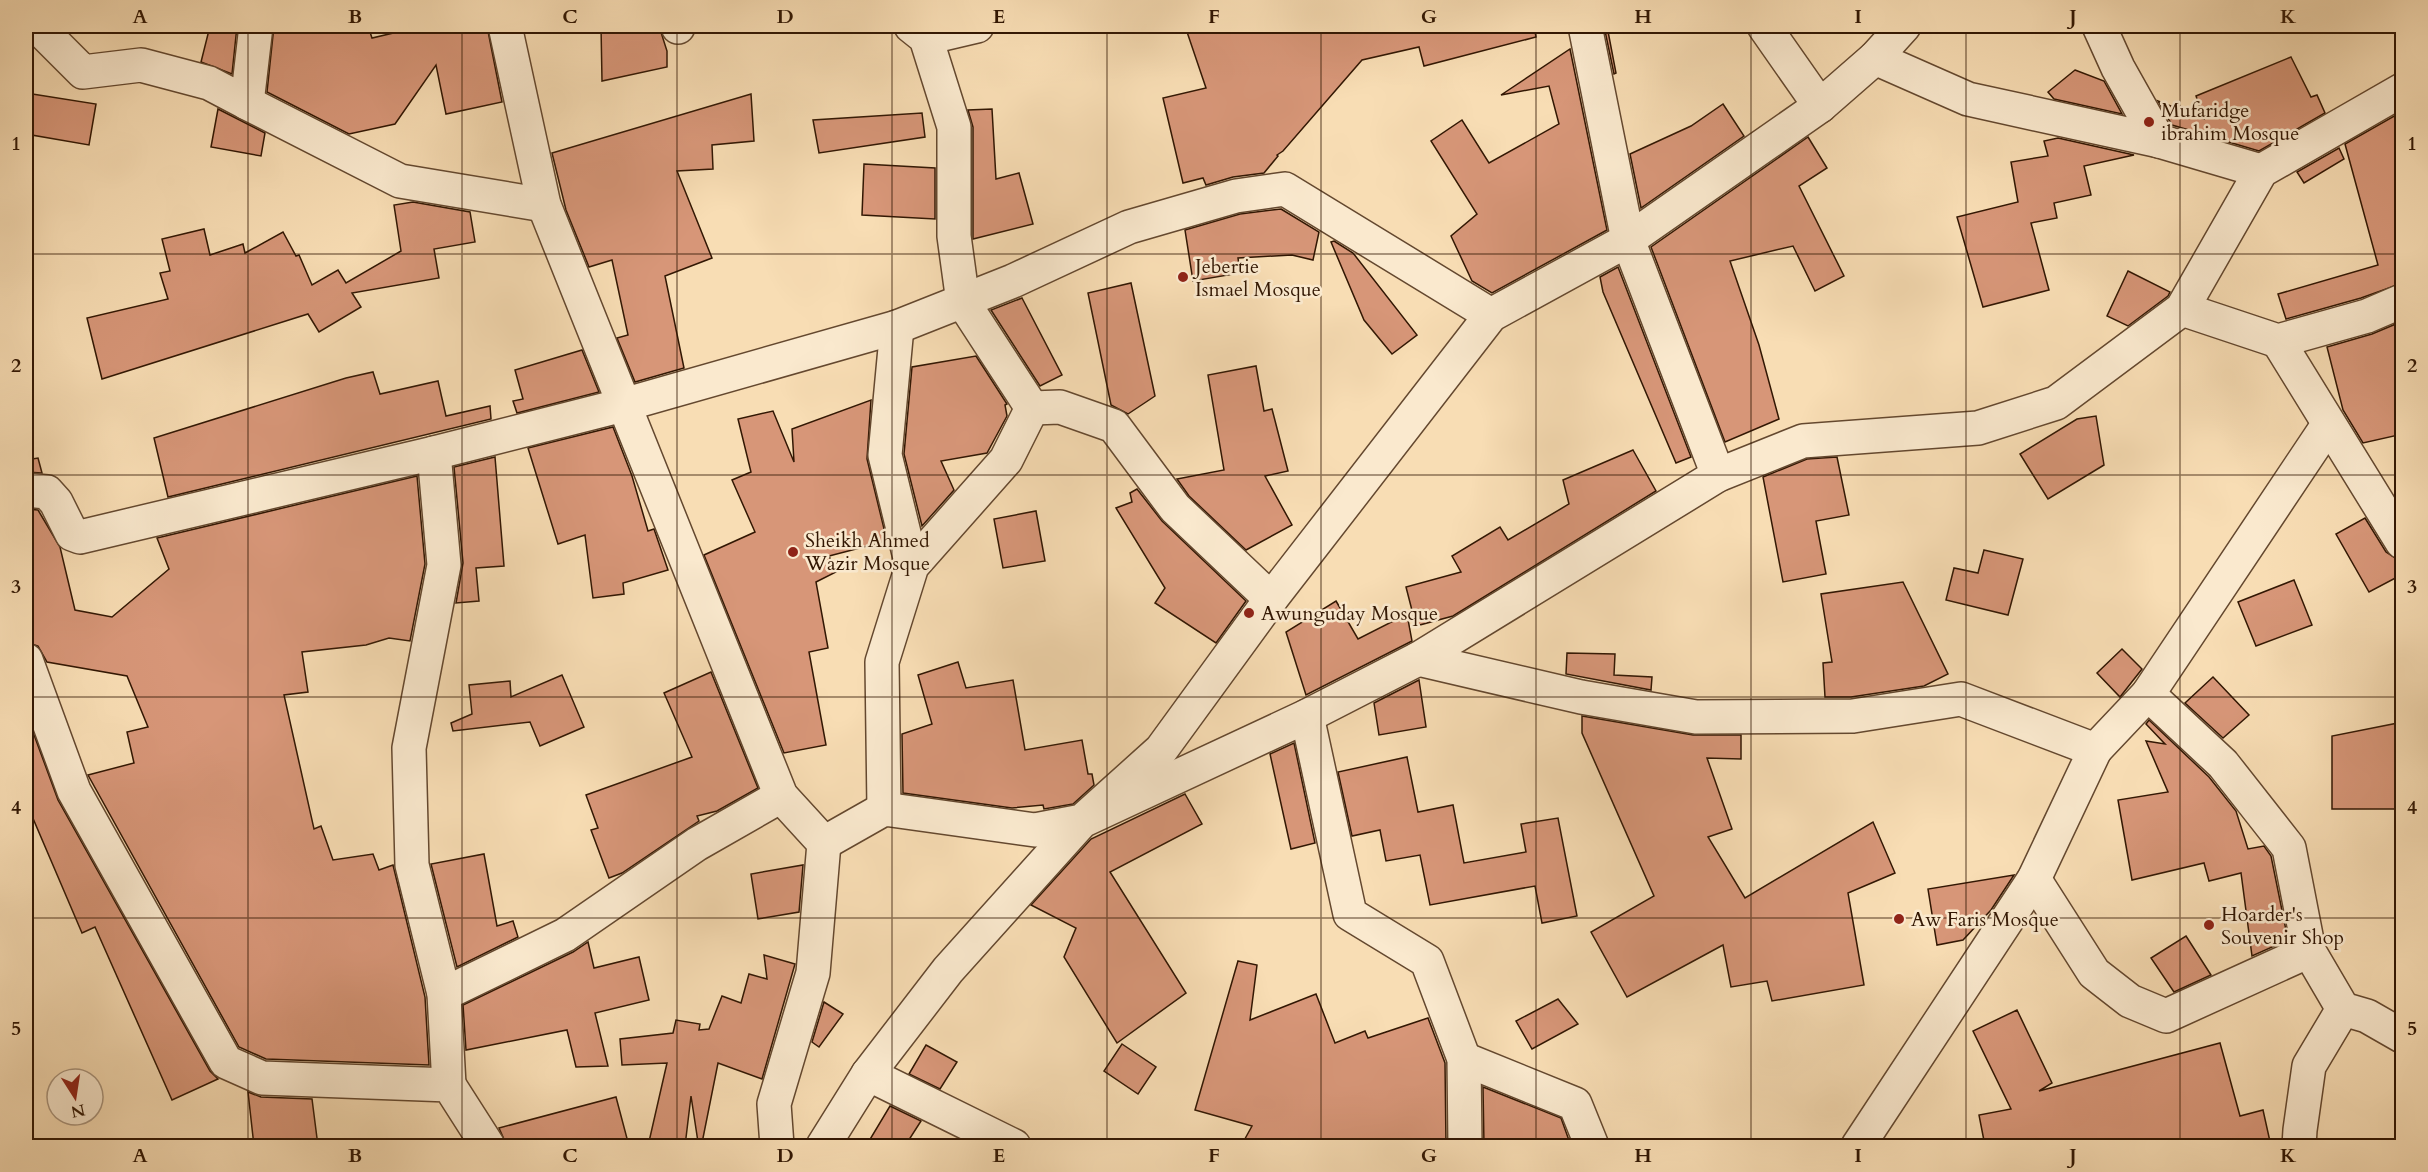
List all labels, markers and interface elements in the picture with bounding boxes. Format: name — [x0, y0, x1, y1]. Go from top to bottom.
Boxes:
text: A — [132, 3, 148, 30]
text: B — [348, 3, 362, 30]
text: C — [562, 3, 578, 30]
text: D — [776, 3, 794, 30]
text: E — [993, 3, 1005, 30]
text: F — [1208, 3, 1220, 30]
text: G — [1421, 3, 1437, 30]
text: H — [1634, 3, 1652, 30]
text: I — [1854, 3, 1862, 30]
text: J — [2066, 3, 2077, 30]
text: K — [2280, 3, 2297, 30]
place label: Mufaridge ibrahim Mosque — [2161, 97, 2299, 147]
marker: Mufaridge ibrahim Mosque — [2142, 115, 2156, 129]
text: 1 — [11, 130, 21, 157]
text: 1 — [2407, 130, 2417, 157]
place label: Jebertie Ismael Mosque — [1192, 253, 1321, 303]
marker: Jebertie Ismael Mosque — [1176, 270, 1190, 284]
text: 2 — [11, 352, 21, 379]
text: 2 — [2407, 352, 2417, 379]
place label: Sheikh Ahmed Wazir Mosque — [804, 527, 930, 577]
marker: Sheikh Ahmed Wazir Mosque — [786, 545, 800, 559]
text: 3 — [11, 573, 21, 600]
text: 3 — [2407, 573, 2417, 600]
place label: Awunguday Mosque — [1261, 600, 1438, 627]
marker: Awunguday Mosque — [1242, 606, 1256, 620]
text: 4 — [11, 794, 21, 821]
text: 4 — [2407, 794, 2417, 821]
place label: Hoarder's Souvenir Shop — [2221, 901, 2344, 951]
place label: Aw Faris Mosque — [1911, 906, 2059, 933]
marker: Aw Faris Mosque — [1892, 912, 1906, 926]
marker: Hoarder's Souvenir Shop — [2202, 918, 2216, 932]
text: 5 — [11, 1015, 21, 1042]
text: 5 — [2407, 1015, 2417, 1042]
north arrow — [45, 1067, 105, 1127]
text: N — [69, 1098, 87, 1123]
text: A — [132, 1142, 148, 1169]
text: B — [348, 1142, 362, 1169]
text: C — [562, 1142, 578, 1169]
text: D — [776, 1142, 794, 1169]
text: E — [993, 1142, 1005, 1169]
text: F — [1208, 1142, 1220, 1169]
text: G — [1421, 1142, 1437, 1169]
text: H — [1634, 1142, 1652, 1169]
text: I — [1854, 1142, 1862, 1169]
text: J — [2066, 1142, 2077, 1169]
text: K — [2280, 1142, 2297, 1169]

